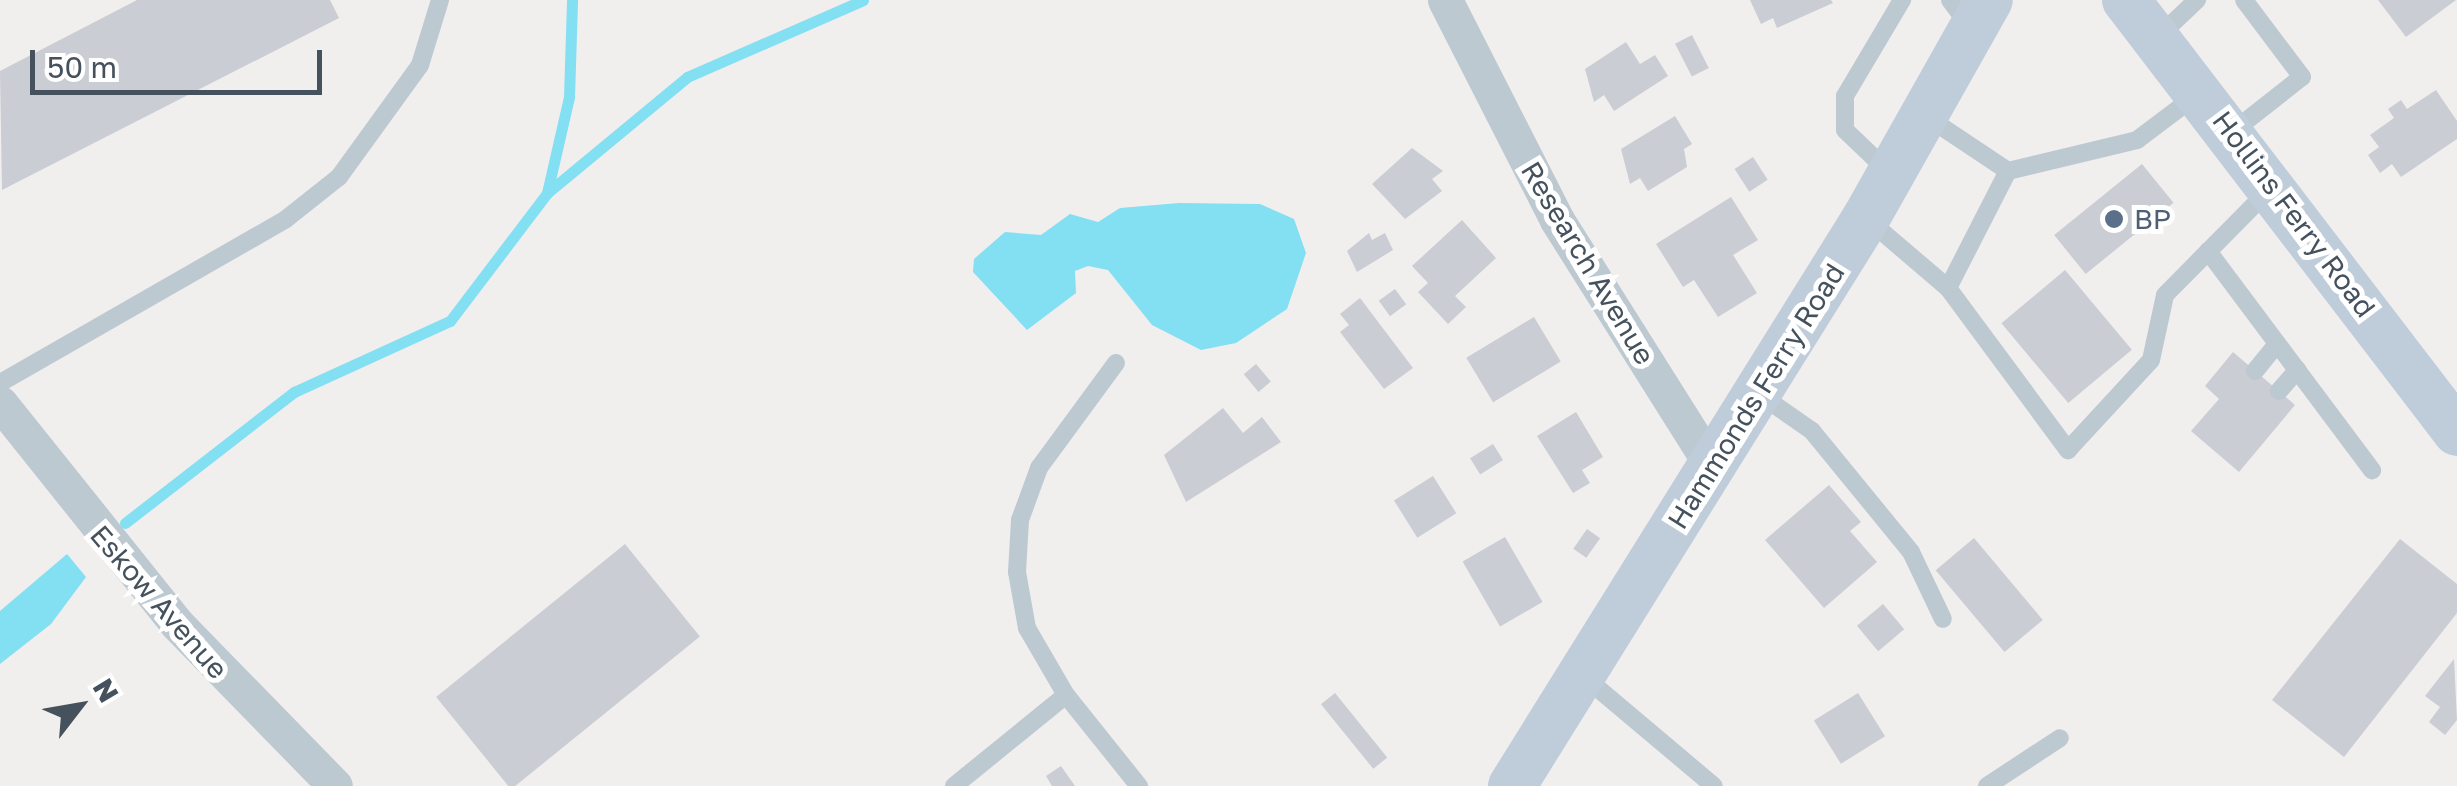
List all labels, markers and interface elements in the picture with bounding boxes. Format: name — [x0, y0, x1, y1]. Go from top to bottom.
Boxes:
scale bar — [35, 30, 328, 92]
text: 50 m — [47, 49, 117, 85]
street label: Hollins Ferry Road — [2206, 104, 2382, 324]
street label: Research Avenue — [1514, 155, 1662, 371]
place label: BP — [2134, 202, 2171, 236]
marker: BP — [2103, 208, 2125, 230]
street label: Hammonds Ferry Road — [1661, 257, 1851, 535]
street label: Eskow Avenue — [83, 518, 235, 686]
north arrow — [30, 656, 130, 756]
text: N — [87, 673, 126, 708]

